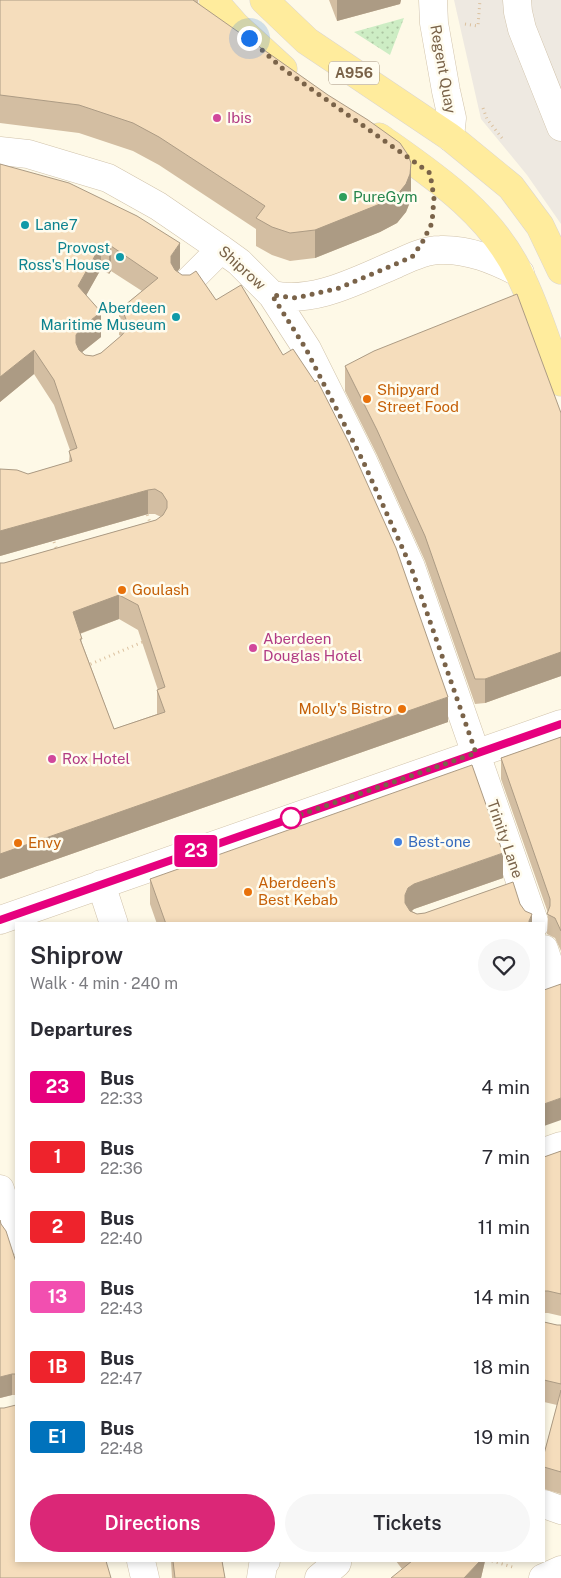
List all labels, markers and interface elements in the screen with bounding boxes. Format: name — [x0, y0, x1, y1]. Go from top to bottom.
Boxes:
street label: Regent Quay — [427, 23, 460, 115]
your location — [237, 26, 262, 51]
road number: A956 — [329, 62, 379, 84]
place label: Ibis — [227, 109, 252, 126]
marker: Ibis — [211, 112, 223, 124]
place label: PureGym — [353, 188, 418, 205]
marker: PureGym — [337, 191, 349, 203]
place label: Lane7 — [35, 216, 78, 233]
marker: Lane7 — [19, 219, 31, 231]
place label: Provost Ross's House — [18, 239, 110, 273]
street label: Shiprow — [215, 242, 270, 293]
marker: Provost Ross's House — [114, 251, 126, 263]
place label: Aberdeen Maritime Museum — [40, 299, 166, 333]
marker: Aberdeen Maritime Museum — [170, 311, 182, 323]
place label: Shipyard Street Food — [377, 381, 459, 415]
marker: Shipyard Street Food — [361, 393, 373, 405]
place label: Goulash — [132, 581, 189, 598]
marker: Goulash — [116, 584, 128, 596]
place label: Aberdeen Douglas Hotel — [263, 630, 362, 664]
marker: Aberdeen Douglas Hotel — [247, 642, 259, 654]
place label: Molly's Bistro — [299, 700, 392, 717]
marker: Molly's Bistro — [396, 703, 408, 715]
place label: Rox Hotel — [62, 750, 130, 767]
marker: Rox Hotel — [46, 753, 58, 765]
street label: Trinity Lane — [484, 797, 527, 880]
unlabelled marker — [280, 807, 302, 829]
place label: Best-one — [408, 833, 471, 850]
place label: Envy — [28, 834, 61, 851]
line badge: 23 — [174, 835, 218, 867]
marker: Best-one — [392, 836, 404, 848]
marker: Envy — [12, 837, 24, 849]
text: 23 — [184, 840, 208, 861]
place label: Aberdeen's Best Kebab — [258, 874, 338, 908]
marker: Aberdeen's Best Kebab — [242, 886, 254, 898]
button: heart — [478, 939, 530, 991]
text: Shiprow — [30, 941, 123, 969]
text: Walk · 4 min · 240 m — [30, 974, 178, 993]
text: Departures — [30, 1018, 133, 1040]
text: Bus — [100, 1067, 134, 1089]
text: 23 — [46, 1076, 69, 1097]
text: 4 min — [481, 1076, 530, 1098]
text: 22:33 — [100, 1089, 143, 1108]
text: Bus — [100, 1137, 134, 1159]
text: 1 — [54, 1146, 61, 1167]
text: 7 min — [482, 1146, 530, 1168]
text: 22:36 — [100, 1159, 143, 1178]
text: Bus — [100, 1207, 134, 1229]
text: 2 — [52, 1216, 63, 1237]
text: 11 min — [478, 1216, 530, 1238]
text: 22:40 — [100, 1229, 142, 1248]
text: Bus — [100, 1277, 134, 1299]
text: 13 — [48, 1286, 67, 1307]
text: 14 min — [473, 1286, 530, 1308]
text: 22:43 — [100, 1299, 143, 1318]
text: Bus — [100, 1347, 134, 1369]
text: 1B — [47, 1356, 68, 1377]
text: 18 min — [473, 1356, 530, 1378]
text: 22:47 — [100, 1369, 142, 1388]
text: Bus — [100, 1417, 134, 1439]
text: E1 — [48, 1426, 67, 1447]
text: 19 min — [474, 1426, 530, 1448]
text: 22:48 — [100, 1439, 143, 1458]
button: Directions — [30, 1494, 275, 1552]
button: Tickets — [285, 1494, 530, 1552]

